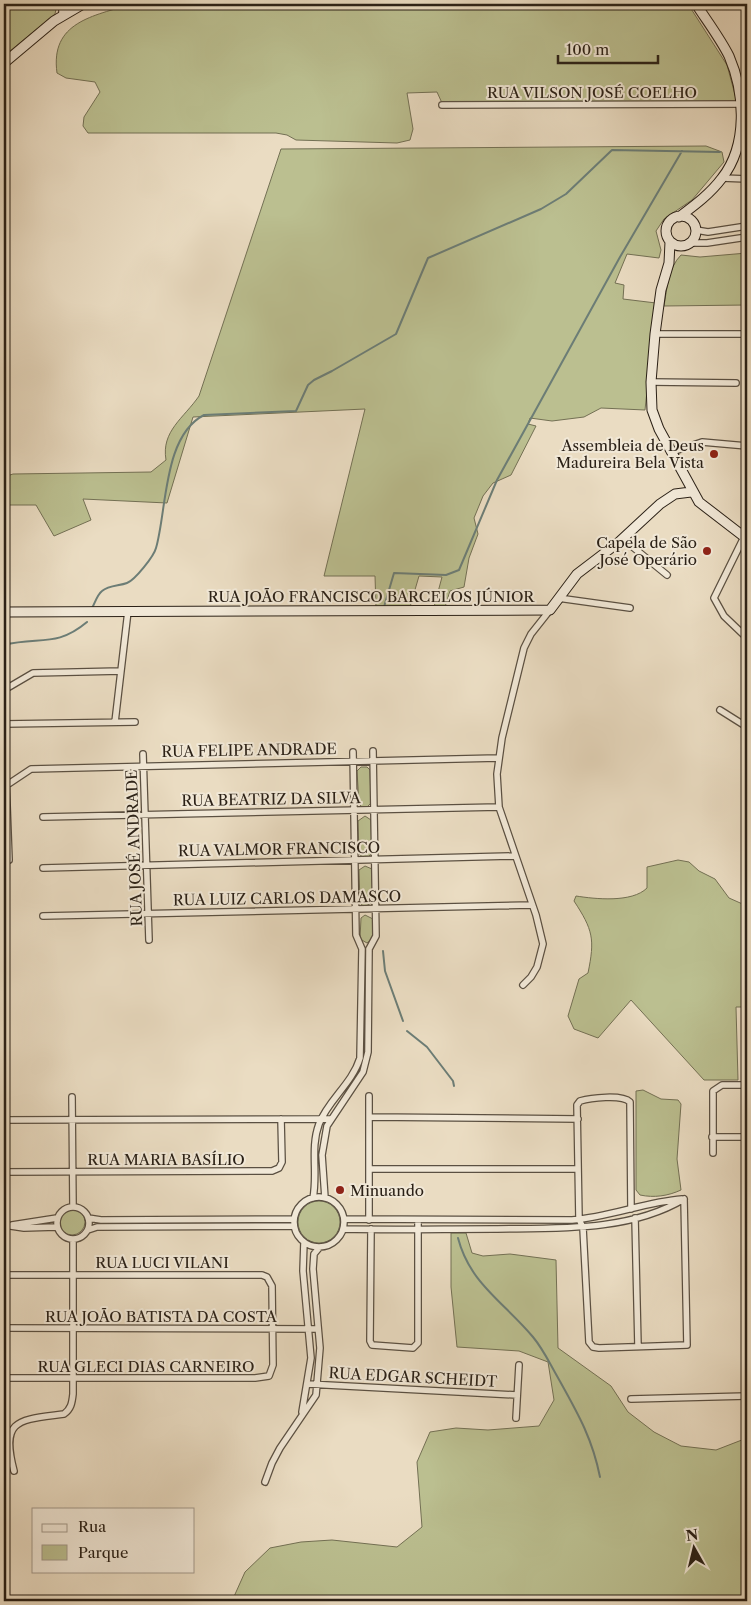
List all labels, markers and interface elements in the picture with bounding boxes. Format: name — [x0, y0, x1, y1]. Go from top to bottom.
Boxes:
scale bar — [558, 32, 658, 64]
text: 100 m — [566, 40, 609, 59]
street label: RUA VILSON JOSÉ COELHO — [487, 83, 697, 102]
place label: Assembleia de Deus Madureira Bela Vista — [556, 436, 704, 472]
marker: Assembleia de Deus Madureira Bela Vista — [708, 448, 720, 460]
place label: Capela de São José Operário — [596, 533, 697, 569]
marker: Capela de São José Operário — [701, 545, 713, 557]
street label: RUA JOÃO FRANCISCO BARCELOS JÚNIOR — [208, 587, 535, 606]
street label: RUA FELIPE ANDRADE — [161, 739, 337, 761]
street label: RUA JOSÉ ANDRADE — [122, 769, 146, 927]
street label: RUA BEATRIZ DA SILVA — [181, 788, 362, 810]
street label: RUA VALMOR FRANCISCO — [178, 838, 380, 860]
street label: RUA LUIZ CARLOS DAMASCO — [173, 887, 401, 909]
street label: RUA MARIA BASÍLIO — [87, 1150, 245, 1169]
place label: Minuando — [350, 1181, 424, 1200]
marker: Minuando — [334, 1184, 346, 1196]
street label: RUA LUCI VILANI — [95, 1253, 229, 1272]
street label: RUA JOÃO BATISTA DA COSTA — [45, 1307, 278, 1326]
street label: RUA GLECI DIAS CARNEIRO — [38, 1357, 254, 1376]
street label: RUA EDGAR SCHEIDT — [328, 1363, 499, 1391]
legend — [32, 1508, 195, 1572]
text: Rua — [78, 1517, 106, 1536]
north arrow — [668, 1522, 718, 1572]
text: N — [685, 1525, 699, 1545]
text: Parque — [78, 1543, 128, 1562]

